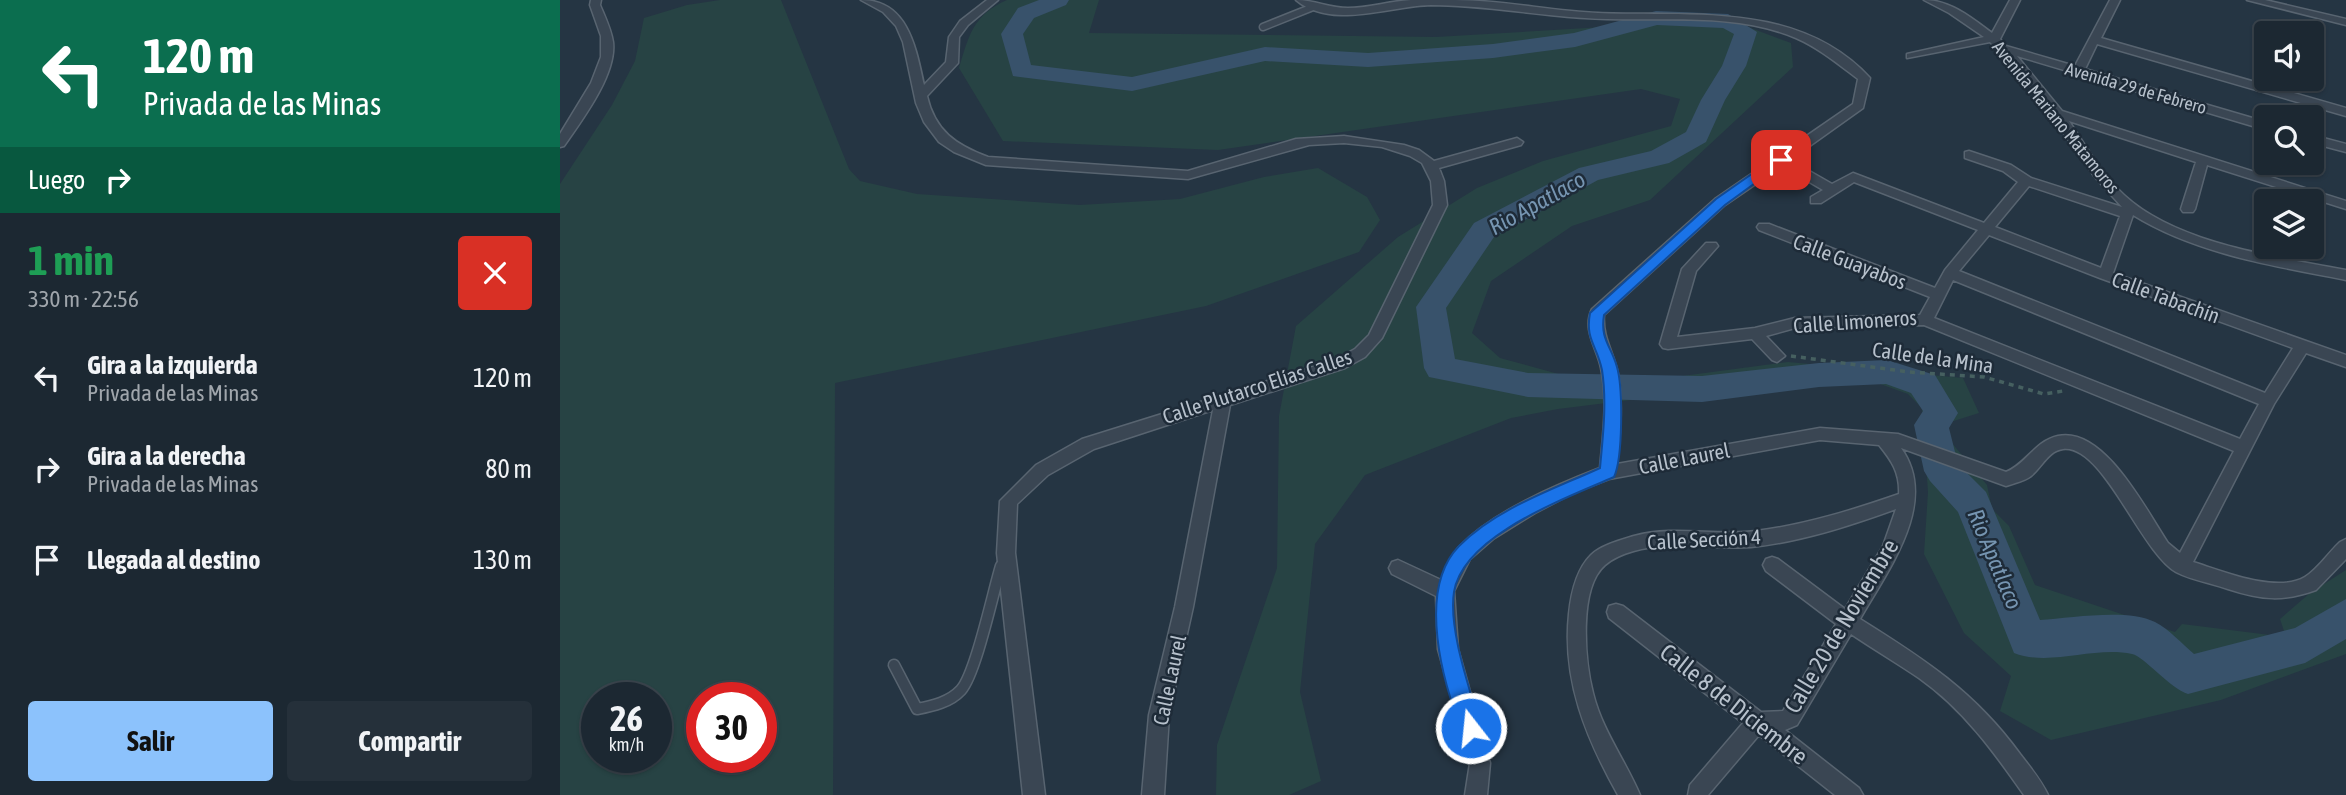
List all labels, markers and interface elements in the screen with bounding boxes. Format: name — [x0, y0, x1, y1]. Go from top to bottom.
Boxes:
map controls — [2254, 21, 2324, 259]
button: sound — [2254, 21, 2324, 91]
text: 120 m — [143, 27, 254, 83]
icon: left — [28, 28, 119, 119]
street label: Avenida Mariano Matamoros — [1988, 37, 2124, 197]
street label: Avenida 29 de Febrero — [2063, 58, 2209, 118]
text: Privada de las Minas — [143, 85, 381, 122]
button: search — [2254, 105, 2324, 175]
pin — [1751, 130, 1811, 190]
icon: arrive — [1762, 141, 1800, 179]
icon: right — [99, 161, 137, 199]
text: Luego — [28, 165, 85, 195]
water label: Rio Apatlaco — [1484, 166, 1590, 240]
button: layers — [2254, 189, 2324, 259]
street label: Calle Guayabos — [1790, 228, 1910, 294]
text: 1 min — [28, 236, 114, 284]
button: close — [458, 236, 532, 310]
street label: Calle Tabachín — [2109, 266, 2223, 328]
text: 330 m · 22:56 — [28, 286, 139, 312]
street label: Calle Limoneros — [1792, 305, 1918, 337]
street label: Calle de la Mina — [1871, 337, 1995, 377]
street label: Calle Plutarco Elías Calles — [1159, 344, 1355, 428]
text: Gira a la izquierda — [87, 350, 258, 380]
icon: left — [28, 359, 66, 397]
text: 120 m — [473, 363, 532, 393]
text: Privada de las Minas — [87, 380, 258, 406]
street label: Calle Laurel — [1637, 437, 1732, 479]
text: Gira a la derecha — [87, 441, 246, 471]
icon: right — [28, 450, 66, 488]
text: 80 m — [485, 454, 532, 484]
text: Privada de las Minas — [87, 471, 258, 497]
water label: Rio Apatlaco — [1962, 505, 2028, 613]
street label: Calle Sección 4 — [1646, 524, 1762, 554]
street label: Calle 20 de Noviembre — [1778, 534, 1904, 718]
icon: arrive — [28, 541, 66, 579]
text: Llegada al destino — [87, 545, 260, 575]
text: 130 m — [473, 545, 532, 575]
street label: Calle Laurel — [1148, 632, 1190, 727]
street label: Calle 8 de Diciembre — [1655, 638, 1813, 770]
speed limit sign: 30 — [686, 682, 777, 773]
position arrow — [1434, 691, 1508, 765]
text: 26 — [610, 698, 643, 738]
button: Salir — [28, 701, 273, 781]
button: Compartir — [287, 701, 532, 781]
text: km/h — [609, 734, 644, 755]

